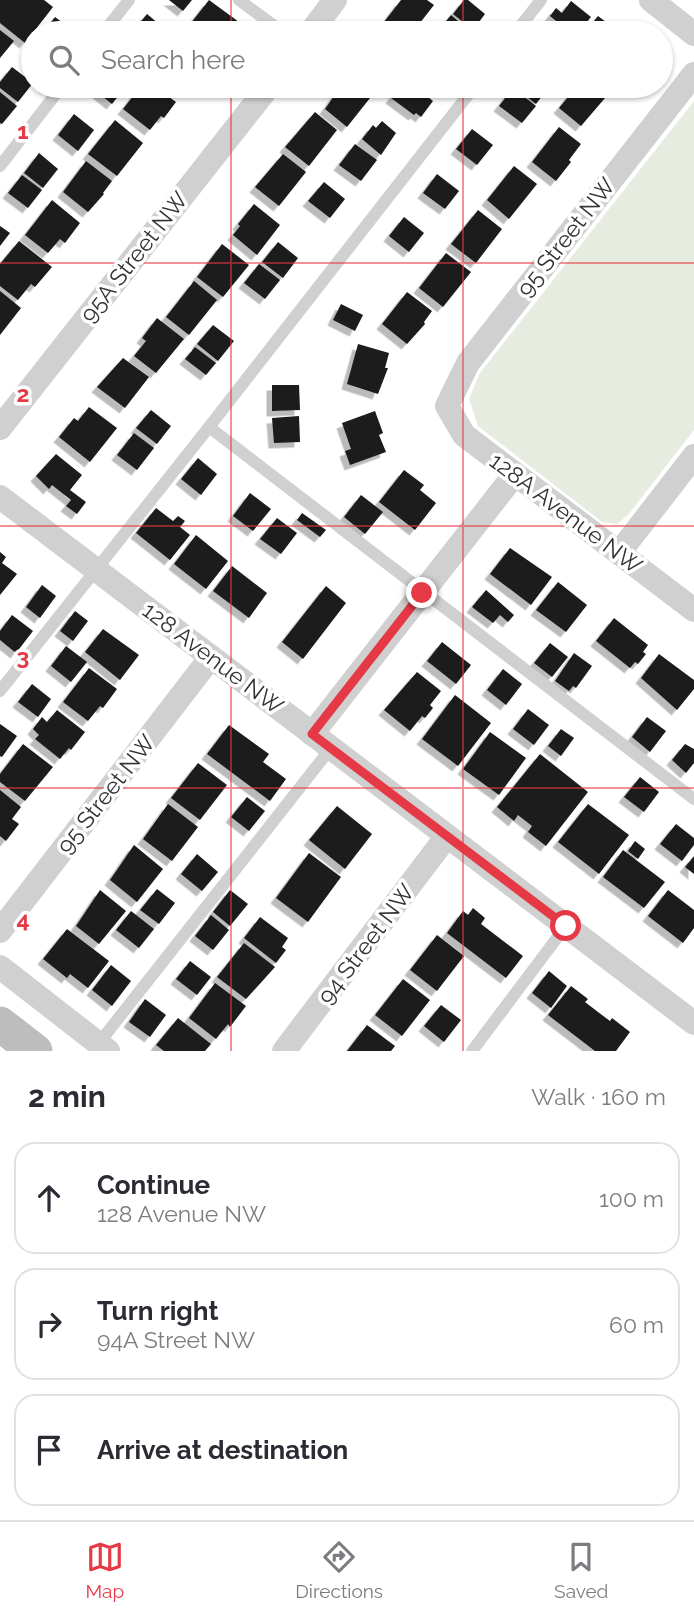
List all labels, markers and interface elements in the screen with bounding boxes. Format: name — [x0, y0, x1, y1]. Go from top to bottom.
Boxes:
search box — [21, 21, 673, 98]
icon: search — [45, 41, 83, 79]
text: Search here — [101, 45, 245, 75]
text: 1 — [17, 117, 29, 144]
street label: 95 Street NW — [511, 172, 620, 301]
street label: 95A Street NW — [74, 186, 193, 327]
text: 2 — [17, 380, 29, 407]
street label: 128A Avenue NW — [485, 447, 648, 579]
route end — [406, 577, 437, 608]
street label: 128 Avenue NW — [138, 596, 289, 719]
text: 3 — [17, 643, 29, 670]
street label: 95 Street NW — [51, 729, 160, 858]
street label: 94 Street NW — [312, 878, 420, 1009]
text: 4 — [16, 906, 30, 933]
route start — [550, 910, 581, 941]
text: 2 min — [28, 1079, 106, 1114]
text: Walk · 160 m — [531, 1083, 666, 1110]
text: Continue — [97, 1170, 210, 1200]
icon: ahead — [30, 1179, 68, 1217]
text: 100 m — [599, 1185, 664, 1212]
text: 128 Avenue NW — [97, 1200, 266, 1227]
text: Turn right — [97, 1296, 218, 1326]
icon: right — [30, 1305, 68, 1343]
text: 60 m — [609, 1311, 664, 1338]
text: 94A Street NW — [97, 1326, 255, 1353]
icon: arrive — [30, 1431, 68, 1469]
text: Arrive at destination — [97, 1435, 348, 1465]
tab: Map — [86, 1538, 124, 1602]
tab: Directions — [295, 1538, 383, 1602]
tab: Saved — [554, 1538, 608, 1602]

